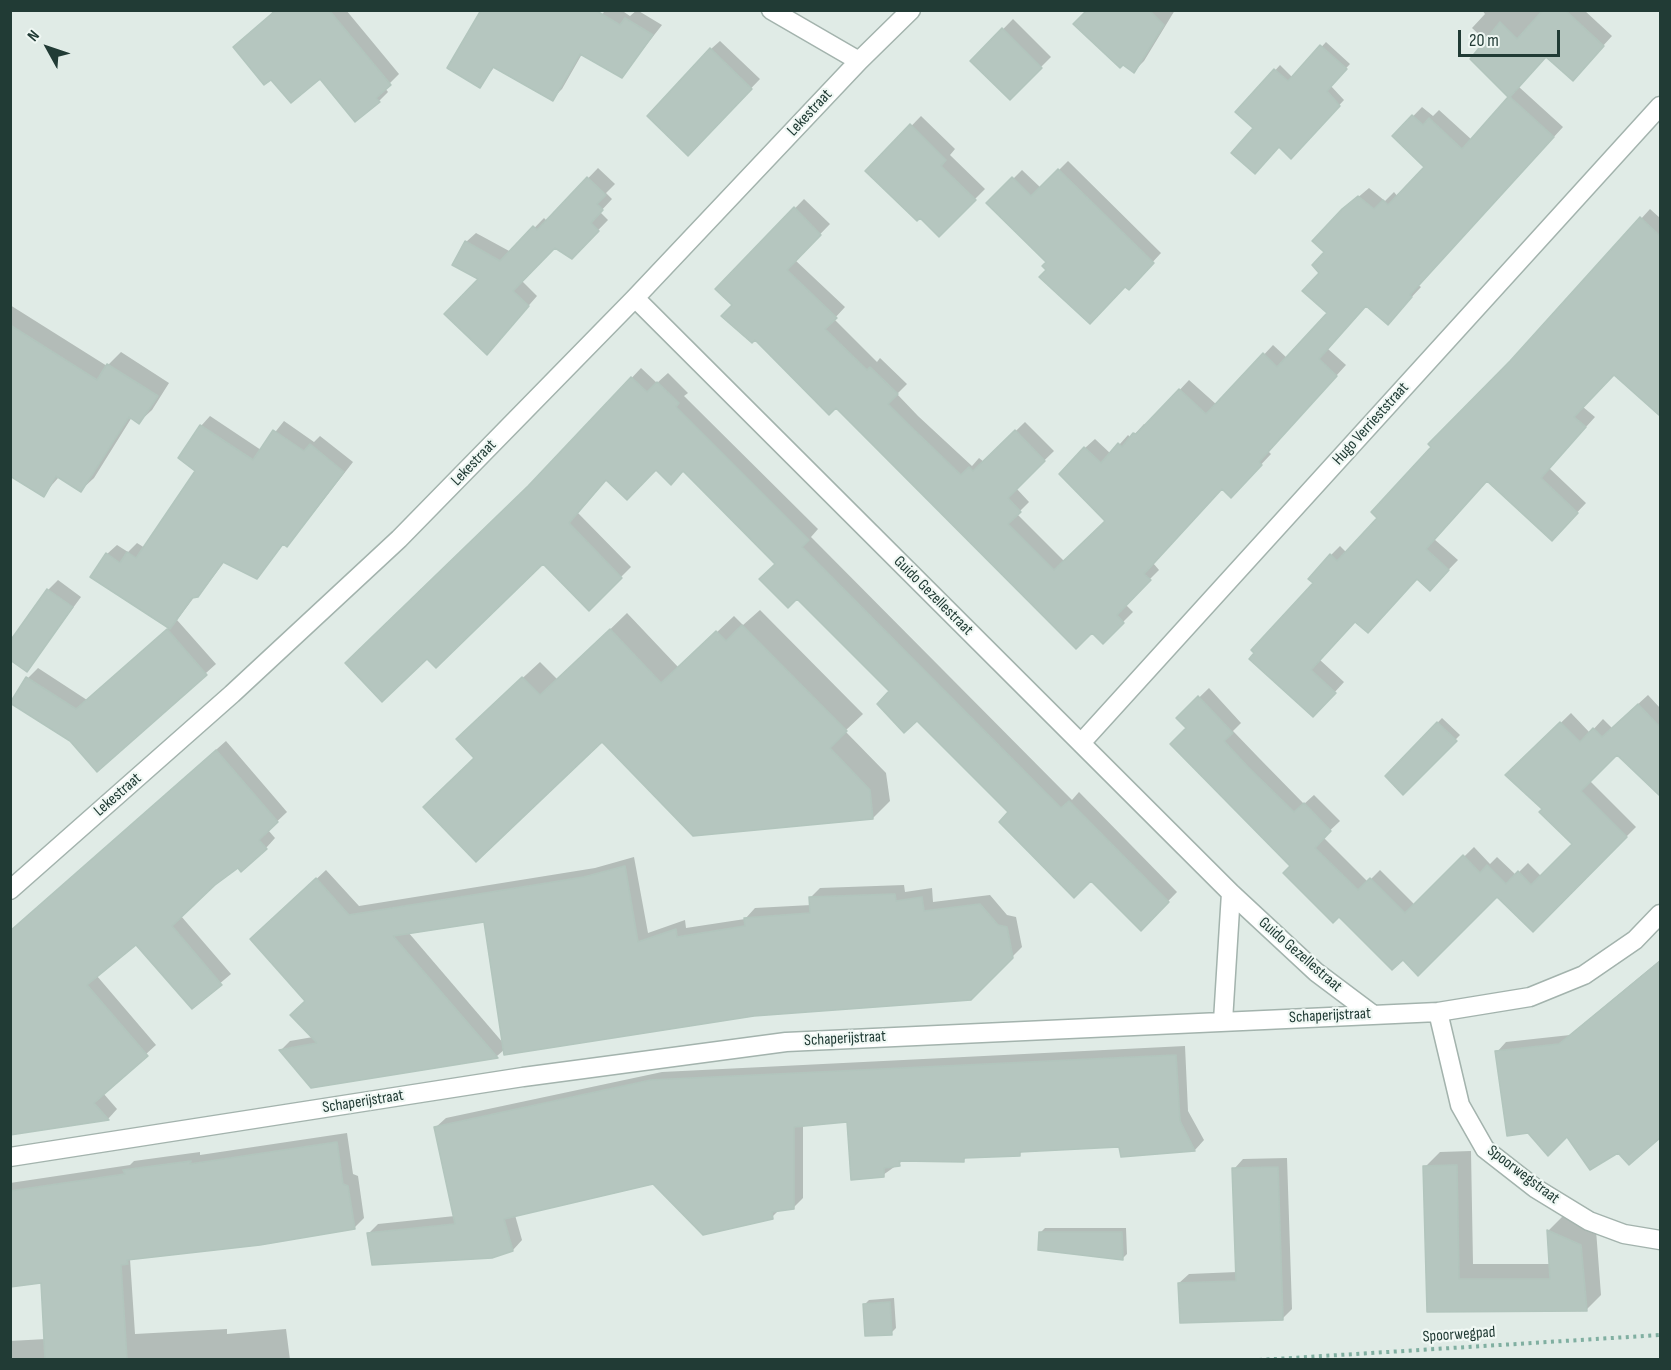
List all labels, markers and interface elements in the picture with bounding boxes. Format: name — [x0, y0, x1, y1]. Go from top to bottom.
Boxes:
north arrow — [18, 18, 78, 78]
scale bar — [1461, 18, 1563, 56]
text: N — [24, 27, 44, 45]
text: 20 m — [1469, 30, 1499, 51]
street label: Lekestraat — [784, 86, 836, 140]
street label: Hugo Verrieststraat — [1329, 379, 1413, 469]
street label: Lekestraat — [447, 436, 501, 490]
street label: Guido Gezellestraat — [889, 552, 977, 640]
street label: Lekestraat — [90, 769, 146, 821]
street label: Guido Gezellestraat — [1254, 913, 1346, 997]
street label: Schaperijstraat — [1289, 1004, 1371, 1028]
street label: Schaperijstraat — [804, 1027, 886, 1051]
street label: Schaperijstraat — [321, 1086, 405, 1118]
street label: Spoorwegstraat — [1483, 1142, 1563, 1208]
street label: Spoorwegpad — [1422, 1323, 1496, 1347]

